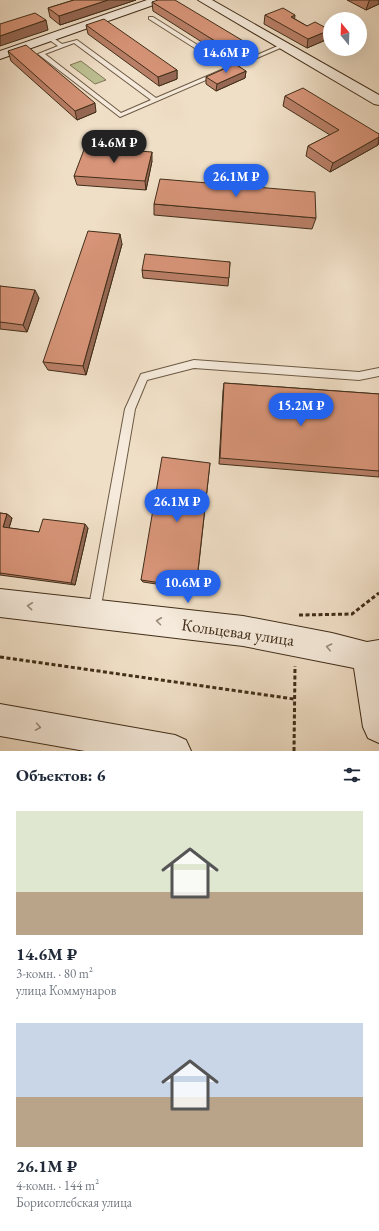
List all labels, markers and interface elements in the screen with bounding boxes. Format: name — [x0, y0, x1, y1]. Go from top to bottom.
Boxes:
north arrow — [323, 12, 367, 56]
map controls — [323, 12, 367, 56]
pin: 14.6M ₽ — [189, 40, 263, 74]
text: 14.6M ₽ — [203, 44, 249, 61]
pin: 14.6M ₽ — [77, 130, 151, 164]
text: 14.6M ₽ — [91, 134, 137, 151]
pin: 26.1M ₽ — [199, 164, 273, 198]
text: 26.1M ₽ — [213, 168, 259, 185]
pin: 15.2M ₽ — [264, 393, 338, 427]
text: 15.2M ₽ — [278, 397, 324, 414]
pin: 26.1M ₽ — [140, 489, 214, 523]
text: 26.1M ₽ — [154, 493, 200, 510]
pin: 10.6M ₽ — [151, 570, 225, 604]
text: 10.6M ₽ — [165, 574, 211, 591]
one-way arrow — [27, 602, 33, 611]
street label: Кольцевая улица — [180, 613, 296, 651]
one-way arrow — [156, 617, 162, 626]
one-way arrow — [326, 644, 332, 652]
one-way arrow — [35, 722, 42, 731]
text: Объектов: 6 — [16, 764, 106, 786]
icon: filters — [341, 764, 363, 786]
icon: home — [154, 837, 226, 909]
text: 14.6M ₽ — [16, 943, 77, 965]
text: 3-комн. · 80 m² — [16, 965, 93, 982]
text: улица Коммунаров — [16, 982, 116, 999]
icon: home — [154, 1049, 226, 1121]
text: 26.1M ₽ — [16, 1155, 77, 1177]
text: 4-комн. · 144 m² — [16, 1177, 99, 1194]
text: Борисоглебская улица — [16, 1194, 132, 1211]

